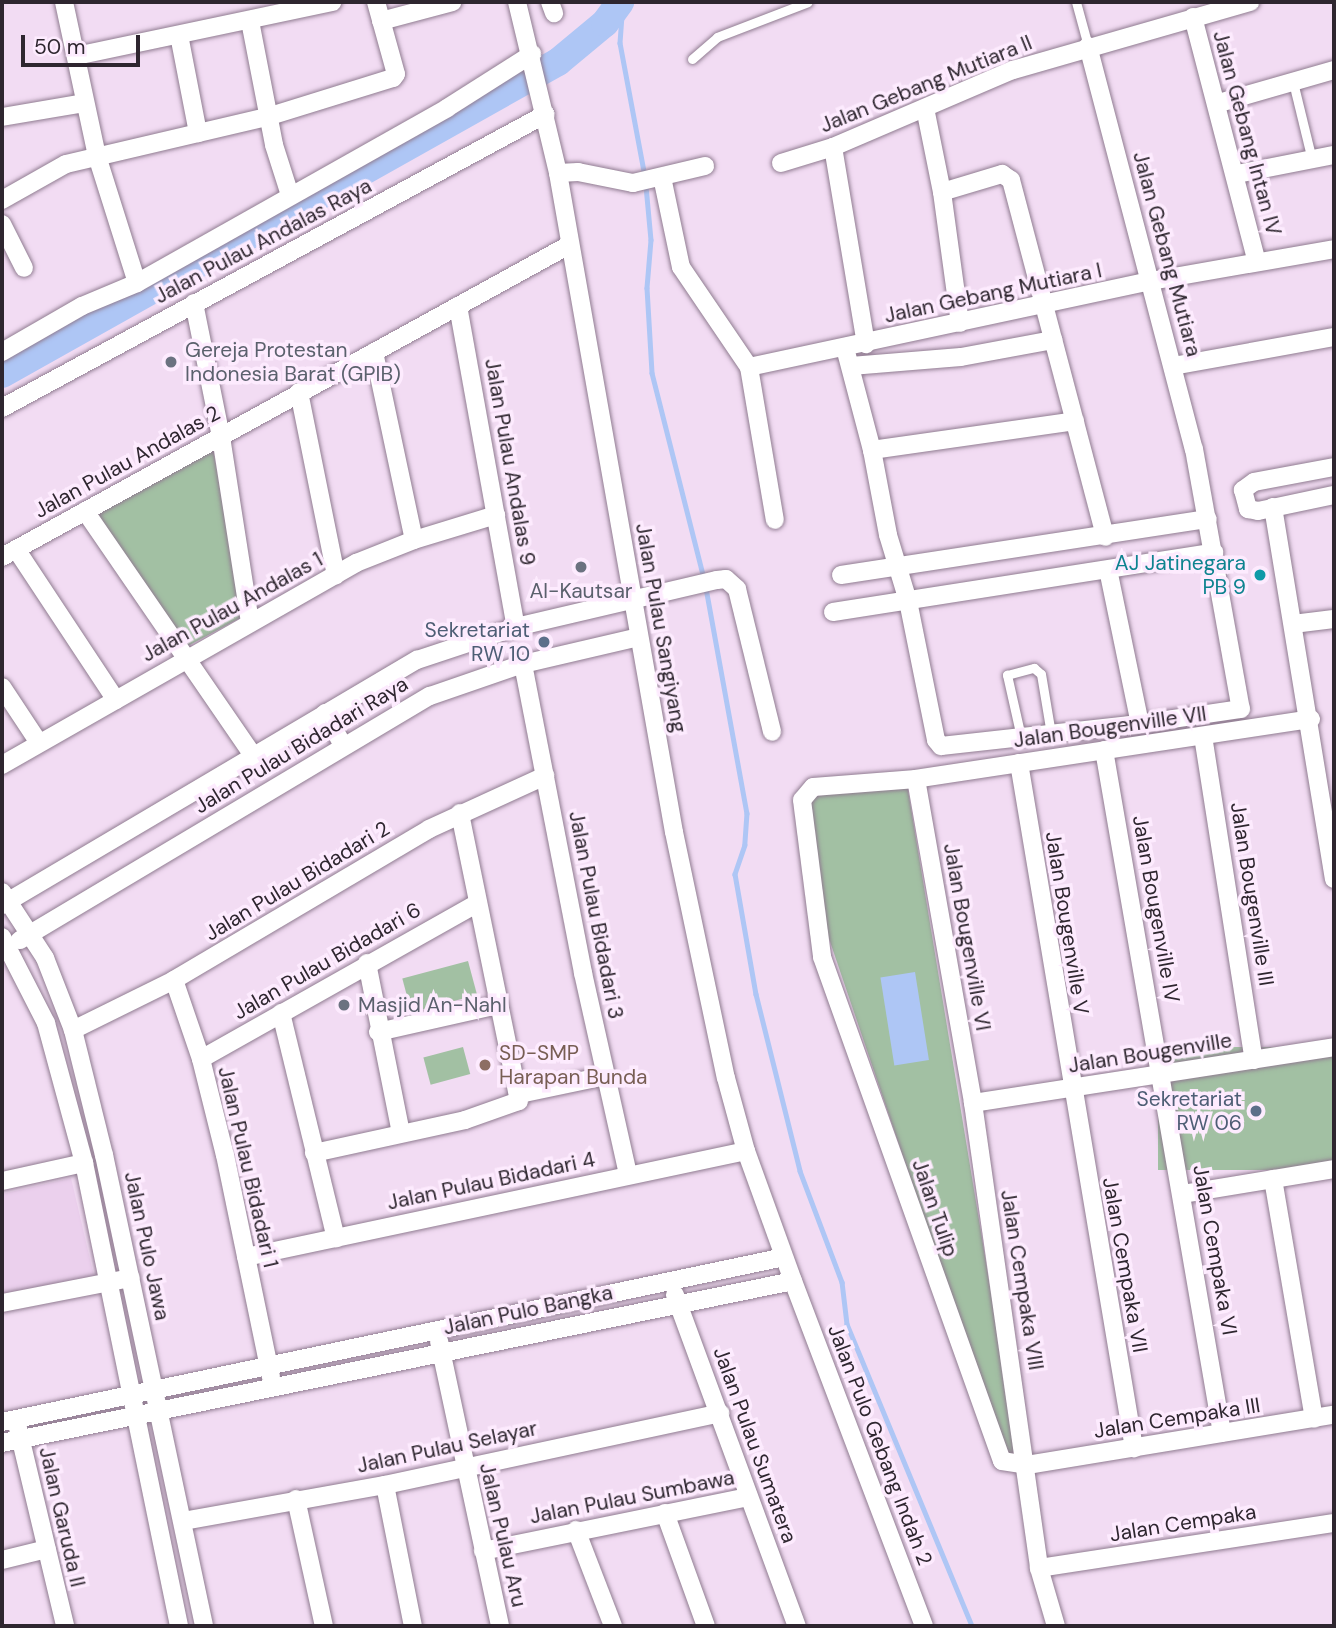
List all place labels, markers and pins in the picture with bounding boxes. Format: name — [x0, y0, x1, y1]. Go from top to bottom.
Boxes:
place label: Gereja Protestan Indonesia Barat (GPIB) — [185, 337, 401, 387]
marker: Gereja Protestan Indonesia Barat (GPIB) — [163, 354, 179, 370]
place label: AJ Jatinegara PB 9 — [1115, 550, 1246, 600]
marker: Al-Kautsar — [573, 559, 589, 575]
marker: AJ Jatinegara PB 9 — [1252, 567, 1268, 583]
place label: Al-Kautsar — [529, 578, 633, 604]
place label: Sekretariat RW 10 — [425, 617, 530, 667]
marker: Sekretariat RW 10 — [536, 634, 552, 650]
place label: Masjid An-Nahl — [358, 992, 507, 1018]
marker: Masjid An-Nahl — [336, 997, 352, 1013]
place label: SD-SMP Harapan Bunda — [499, 1040, 647, 1090]
marker: SD-SMP Harapan Bunda — [477, 1057, 493, 1073]
place label: Sekretariat RW 06 — [1137, 1086, 1242, 1136]
marker: Sekretariat RW 06 — [1248, 1103, 1264, 1119]

